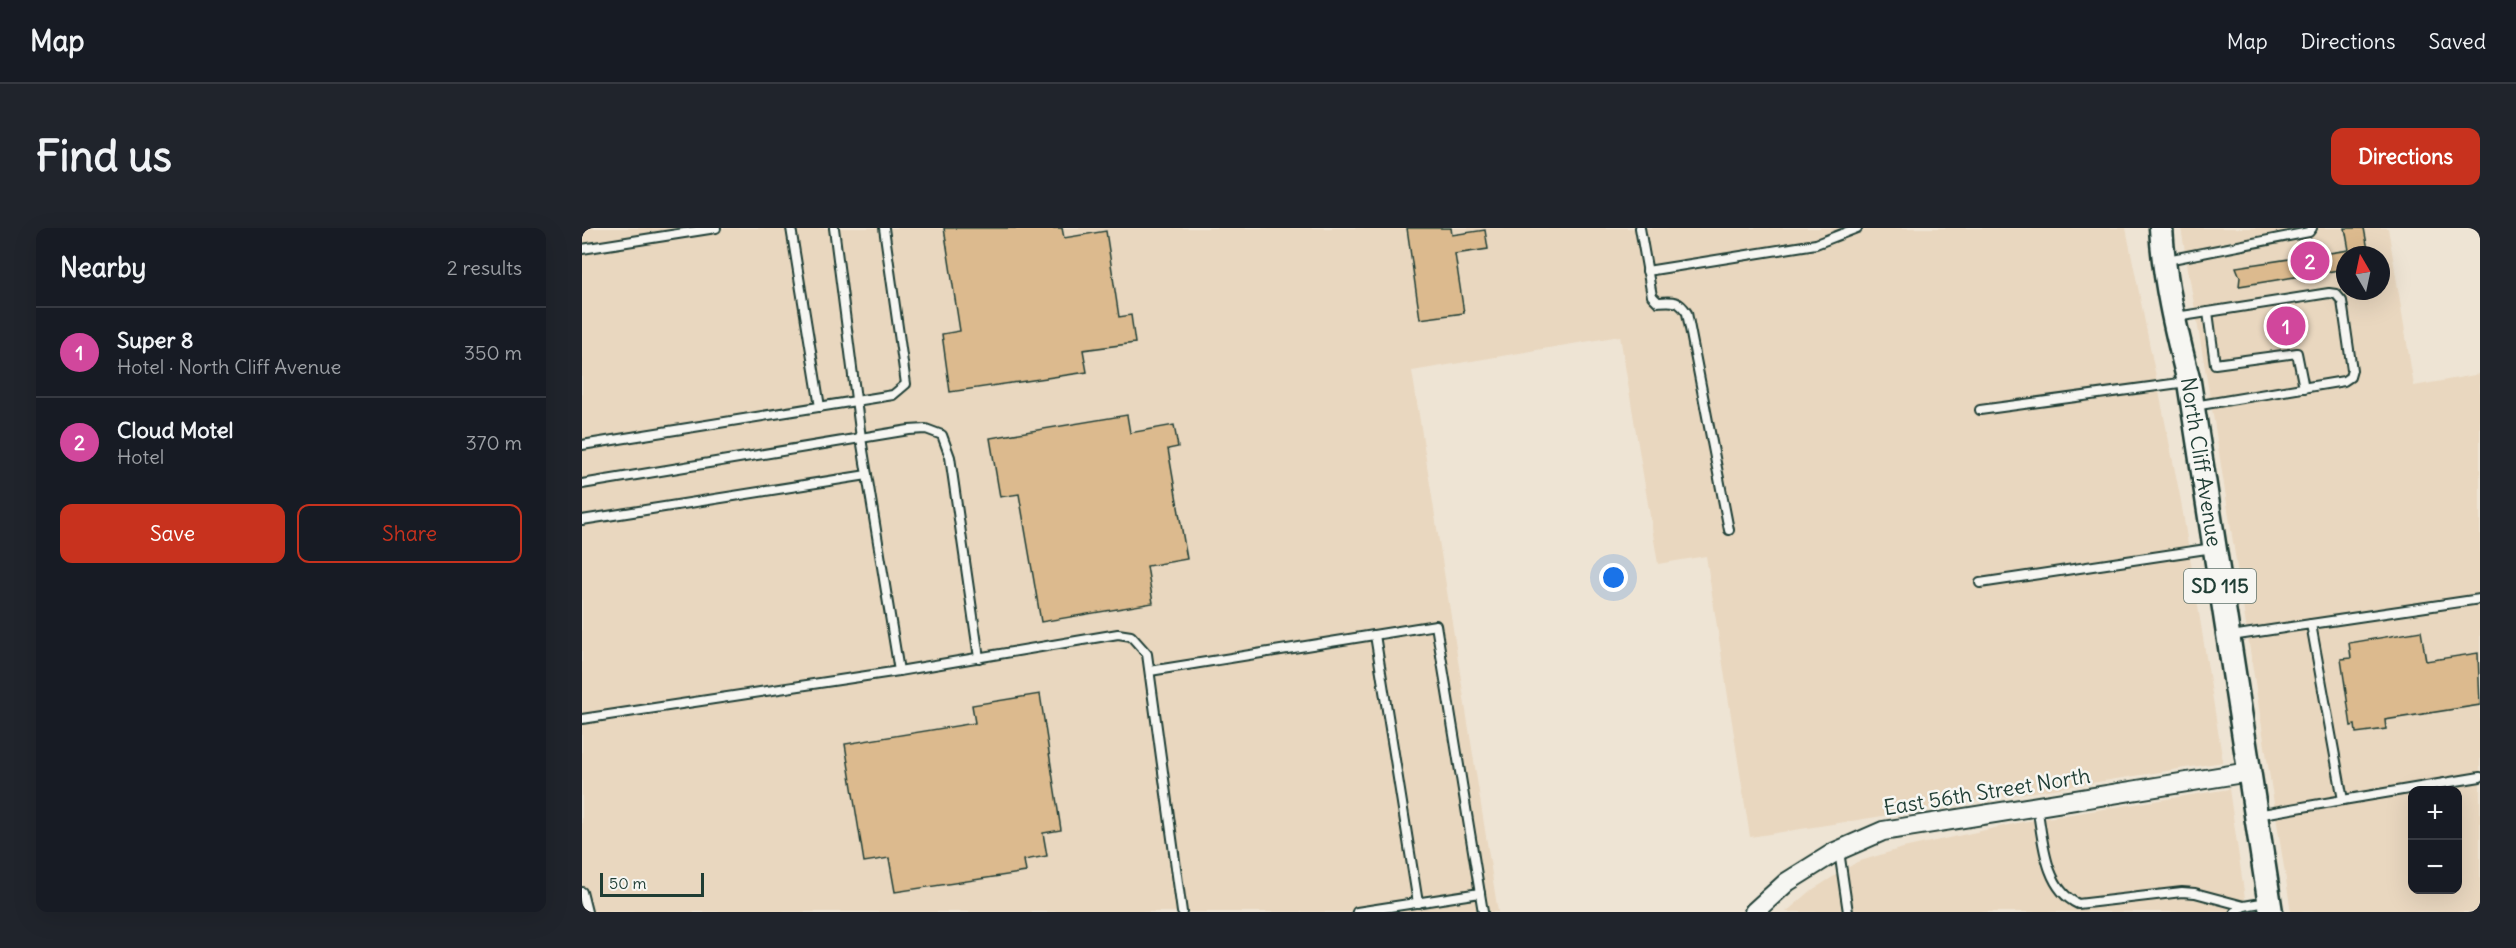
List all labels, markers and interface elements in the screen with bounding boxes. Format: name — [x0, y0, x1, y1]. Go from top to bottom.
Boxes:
text: Map — [30, 23, 84, 59]
text: Map — [2227, 28, 2268, 55]
text: Directions — [2301, 28, 2395, 55]
text: Saved — [2428, 28, 2486, 55]
button: Directions — [2331, 128, 2480, 185]
text: Find us — [36, 130, 172, 182]
pin: 2 — [2290, 238, 2330, 284]
north arrow — [2336, 246, 2390, 300]
text: Nearby — [60, 251, 146, 284]
text: 2 results — [447, 255, 522, 280]
pin: 1 — [2266, 304, 2306, 348]
text: Super 8 — [117, 326, 193, 354]
text: 1 — [76, 340, 83, 365]
text: 350 m — [464, 340, 522, 365]
text: Hotel · North Cliff Avenue — [117, 354, 341, 379]
street label: North Cliff Avenue — [2175, 375, 2228, 549]
text: Cloud Motel — [117, 416, 234, 444]
text: 2 — [74, 430, 85, 455]
text: 370 m — [465, 430, 522, 455]
text: Hotel — [117, 444, 164, 469]
button: Save — [60, 504, 285, 563]
button: Share — [297, 504, 522, 563]
your location — [1599, 563, 1628, 592]
road number: SD 115 — [2184, 569, 2256, 603]
street label: East 56th Street North — [1882, 762, 2092, 821]
map controls — [2408, 786, 2462, 894]
button: + — [2408, 786, 2462, 840]
button: − — [2408, 840, 2462, 894]
scale bar — [600, 870, 704, 898]
text: 50 m — [609, 873, 647, 893]

